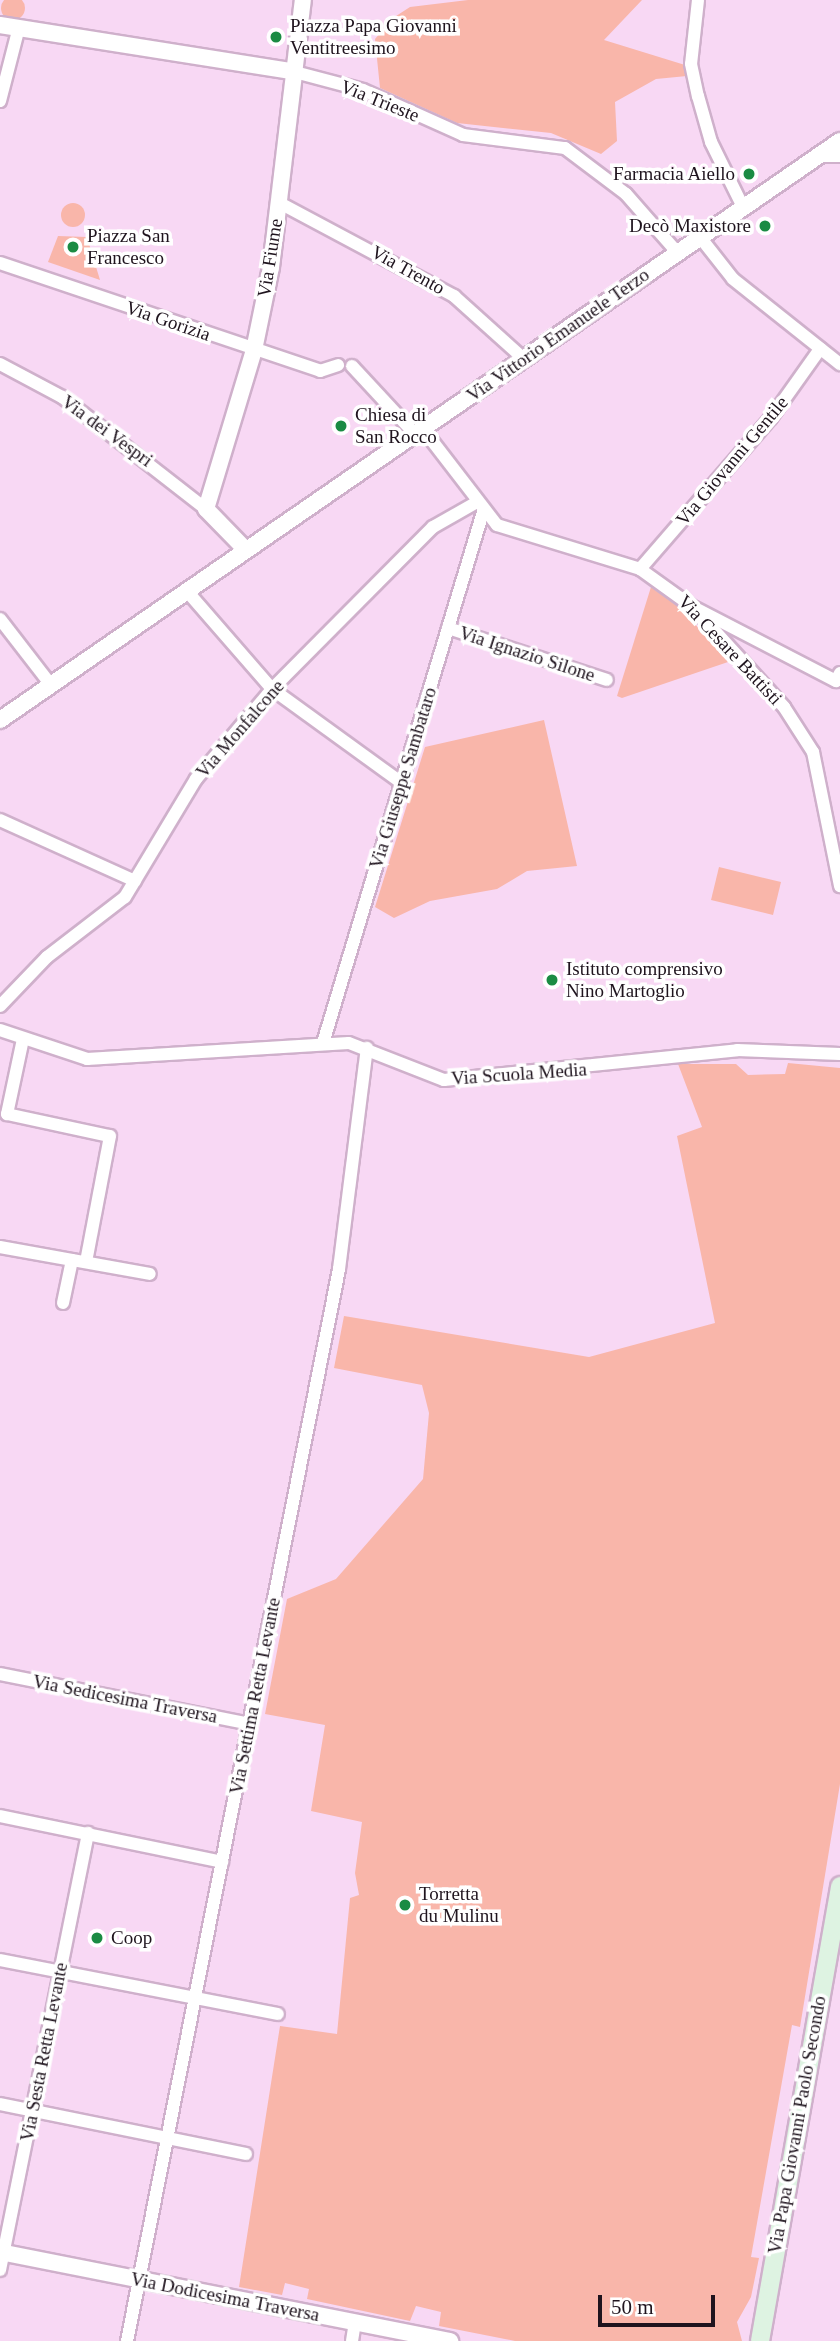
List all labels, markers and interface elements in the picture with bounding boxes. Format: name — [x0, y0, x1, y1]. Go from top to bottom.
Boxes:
place label: Piazza Papa Giovanni Ventitreesimo — [290, 15, 457, 59]
marker: Piazza Papa Giovanni Ventitreesimo — [268, 29, 284, 45]
street label: Via Trieste — [337, 75, 423, 127]
place label: Farmacia Aiello — [612, 163, 735, 185]
marker: Farmacia Aiello — [741, 166, 757, 182]
place label: Decò Maxistore — [629, 215, 751, 237]
street label: Via Fiume — [253, 217, 287, 299]
marker: Decò Maxistore — [757, 218, 773, 234]
place label: Piazza San Francesco — [87, 225, 170, 269]
marker: Piazza San Francesco — [65, 239, 81, 255]
street label: Via Trento — [367, 240, 449, 300]
street label: Via Vittorio Emanuele Terzo — [462, 263, 654, 407]
street label: Via Gorizia — [123, 296, 213, 346]
street label: Via dei Vespri — [57, 390, 157, 472]
street label: Via Giovanni Gentile — [671, 391, 793, 531]
place label: Chiesa di San Rocco — [355, 404, 437, 448]
marker: Chiesa di San Rocco — [333, 418, 349, 434]
street label: Via Cesare Battisti — [673, 590, 787, 710]
street label: Via Ignazio Silone — [456, 621, 598, 687]
street label: Via Monfalcone — [191, 675, 289, 783]
street label: Via Giuseppe Sambataro — [364, 684, 442, 872]
place label: Istituto comprensivo Nino Martoglio — [566, 958, 723, 1002]
marker: Istituto comprensivo Nino Martoglio — [544, 972, 560, 988]
street label: Via Scuola Media — [450, 1058, 588, 1090]
street label: Via Settima Retta Levante — [225, 1596, 285, 1796]
street label: Via Sedicesima Traversa — [30, 1670, 220, 1728]
place label: Torretta du Mulinu — [419, 1883, 499, 1927]
marker: Torretta du Mulinu — [397, 1897, 413, 1913]
place label: Coop — [111, 1927, 152, 1949]
marker: Coop — [89, 1930, 105, 1946]
street label: Via Sesta Retta Levante — [15, 1961, 73, 2143]
street label: Via Papa Giovanni Paolo Secondo — [763, 1994, 831, 2256]
street label: Via Dodicesima Traversa — [128, 2267, 322, 2327]
scale bar — [602, 2282, 719, 2326]
text: 50 m — [611, 2295, 654, 2319]

